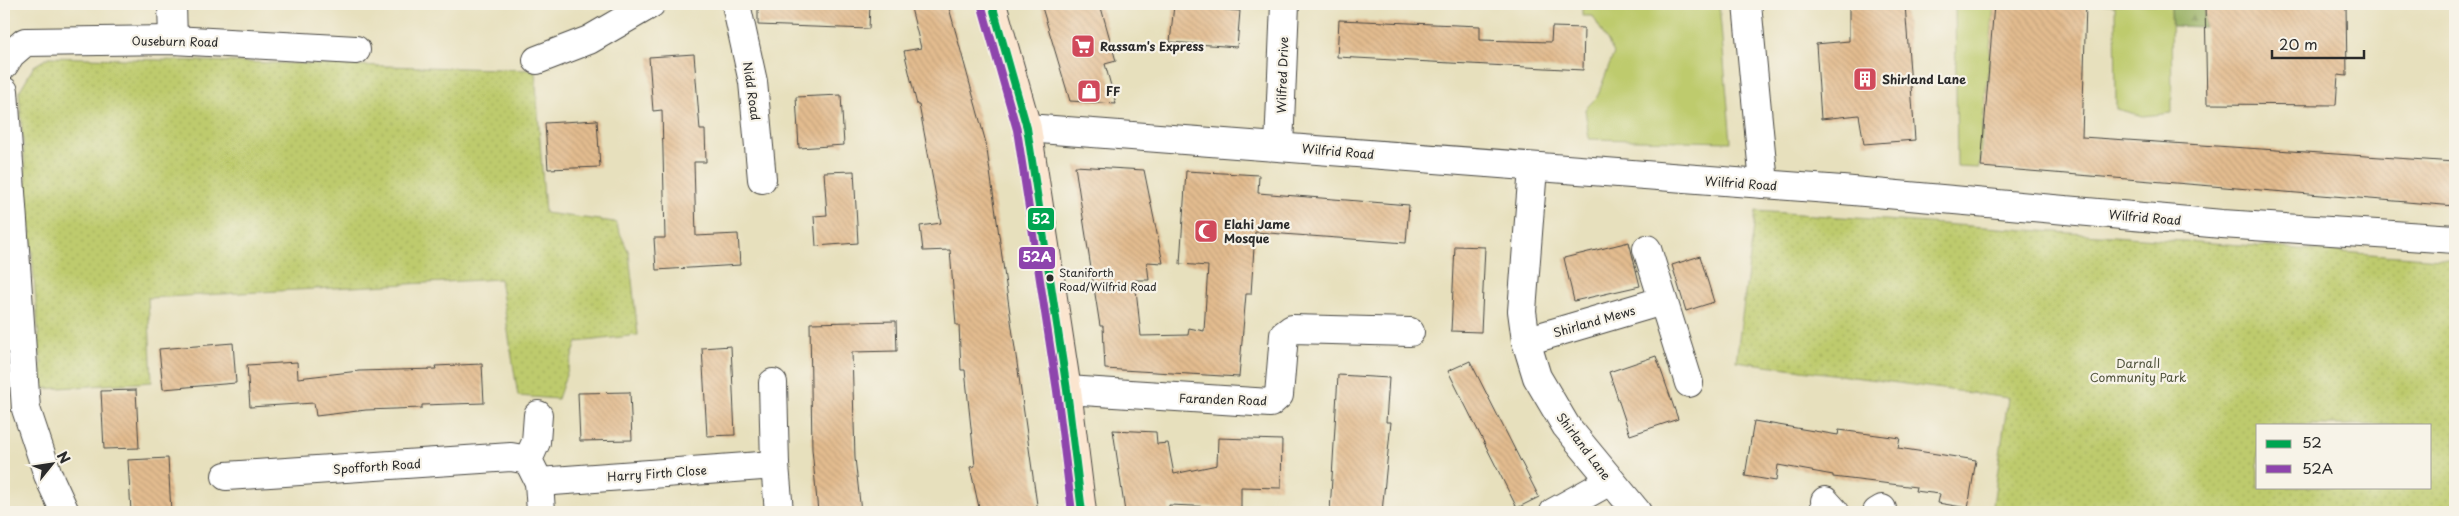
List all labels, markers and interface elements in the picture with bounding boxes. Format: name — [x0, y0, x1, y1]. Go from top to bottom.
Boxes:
scale bar — [2272, 28, 2364, 60]
street label: Ouseburn Road — [131, 31, 219, 51]
text: 20 m — [2279, 32, 2318, 55]
supermarket icon: Rassam's Express — [1070, 33, 1096, 59]
street label: Wilfred Drive — [1272, 36, 1292, 114]
place label: Rassam's Express — [1100, 37, 1204, 55]
street label: Nidd Road — [739, 61, 765, 121]
building icon: Shirland Lane — [1852, 66, 1878, 92]
place label: Shirland Lane — [1882, 70, 1966, 88]
shop icon: FF — [1076, 78, 1102, 104]
place label: FF — [1106, 82, 1120, 100]
street label: Wilfrid Road — [1301, 139, 1375, 163]
street label: Wilfrid Road — [1704, 171, 1778, 195]
street label: Wilfrid Road — [2108, 205, 2182, 229]
line badge: 52 — [1027, 207, 1055, 231]
text: 52 — [1032, 208, 1050, 229]
place label: Elahi Jame Mosque — [1224, 215, 1291, 247]
mosque icon: Elahi Jame Mosque — [1193, 218, 1219, 244]
line badge: 52A — [1018, 246, 1056, 270]
text: 52A — [1022, 246, 1052, 267]
place label: Staniforth Road/Wilfrid Road — [1059, 264, 1157, 295]
marker: Staniforth Road/Wilfrid Road — [1045, 273, 1055, 283]
street label: Shirland Mews — [1551, 301, 1638, 341]
park label: Darnall Community Park — [2090, 354, 2186, 386]
street label: Faranden Road — [1179, 388, 1267, 410]
street label: Shirland Lane — [1553, 408, 1616, 484]
legend — [2256, 424, 2432, 488]
text: 52 — [2302, 430, 2322, 453]
north arrow — [28, 438, 78, 488]
text: N — [52, 447, 76, 467]
street label: Spofforth Road — [333, 454, 421, 478]
text: 52A — [2302, 456, 2333, 479]
street label: Harry Firth Close — [607, 461, 707, 485]

